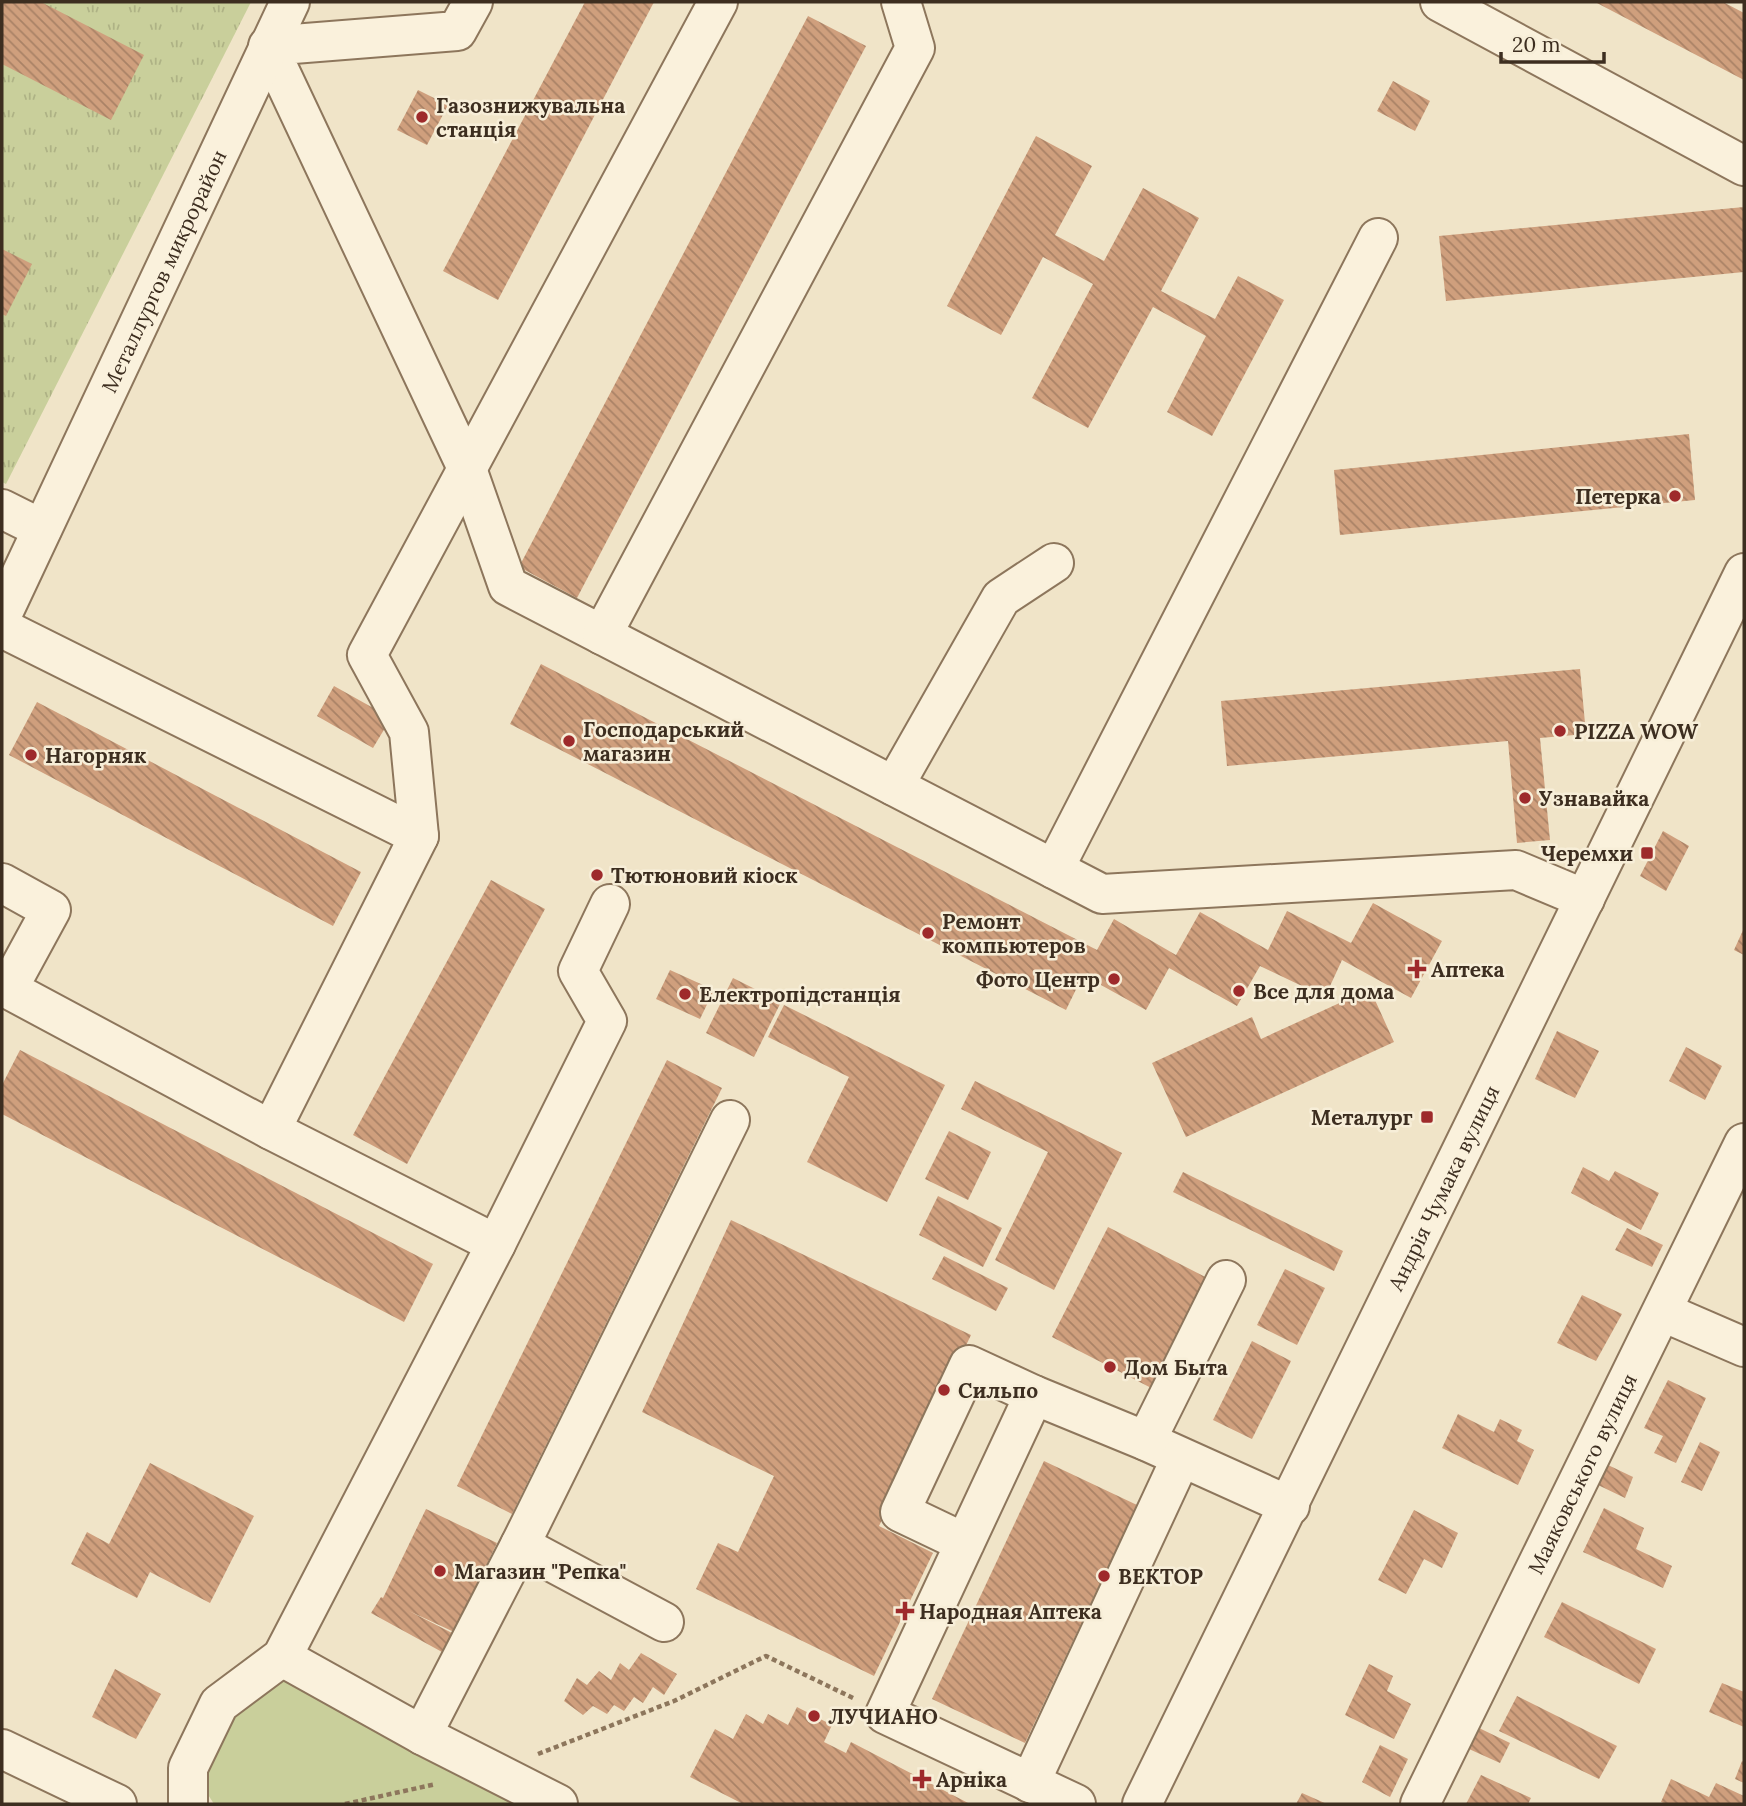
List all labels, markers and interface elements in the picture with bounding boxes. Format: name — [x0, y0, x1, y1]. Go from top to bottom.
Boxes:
scale bar — [1501, 21, 1604, 65]
text: 20 m — [1512, 31, 1561, 58]
place label: Газознижувальна станція — [436, 92, 625, 143]
marker: Газознижувальна станція — [414, 109, 430, 125]
street label: Металлургов микрорайон — [95, 145, 232, 397]
place label: Петерка — [1575, 483, 1661, 510]
marker: Петерка — [1667, 488, 1683, 504]
place label: Господарський магазин — [583, 716, 744, 767]
place label: PIZZA WOW — [1574, 718, 1699, 745]
marker: PIZZA WOW — [1552, 723, 1568, 739]
marker: Господарський магазин — [561, 733, 577, 749]
place label: Нагорняк — [45, 742, 147, 769]
marker: Нагорняк — [23, 747, 39, 763]
place label: Узнавайка — [1539, 785, 1649, 812]
marker: Узнавайка — [1517, 790, 1533, 806]
place label: Черемхи — [1541, 840, 1633, 867]
marker: Черемхи — [1639, 845, 1655, 861]
place label: Тютюновий кіоск — [611, 862, 798, 889]
marker: Тютюновий кіоск — [589, 867, 605, 883]
place label: Ремонт компьютеров — [942, 908, 1086, 959]
marker: Ремонт компьютеров — [920, 925, 936, 941]
place label: Аптека — [1431, 956, 1504, 983]
marker: Аптека — [1409, 961, 1425, 977]
place label: Фото Центр — [976, 966, 1100, 993]
marker: Фото Центр — [1106, 971, 1122, 987]
place label: Все для дома — [1253, 978, 1394, 1005]
place label: Електропідстанція — [699, 981, 901, 1008]
marker: Все для дома — [1231, 983, 1247, 999]
marker: Електропідстанція — [677, 986, 693, 1002]
street label: Андрія Чумака вулиця — [1381, 1081, 1505, 1296]
place label: Металург — [1311, 1104, 1413, 1131]
marker: Металург — [1419, 1109, 1435, 1125]
place label: Дом Быта — [1124, 1354, 1228, 1381]
marker: Дом Быта — [1102, 1359, 1118, 1375]
street label: Маяковського вулиця — [1521, 1369, 1643, 1578]
place label: Сильпо — [958, 1377, 1038, 1404]
marker: Сильпо — [936, 1382, 952, 1398]
place label: Магазин "Репка" — [454, 1558, 626, 1585]
marker: Магазин "Репка" — [432, 1563, 448, 1579]
place label: ВЕКТОР — [1118, 1563, 1203, 1590]
marker: ВЕКТОР — [1096, 1568, 1112, 1584]
place label: Народная Аптека — [919, 1598, 1102, 1625]
marker: Народная Аптека — [897, 1603, 913, 1619]
place label: ЛУЧИАНО — [828, 1703, 938, 1730]
marker: ЛУЧИАНО — [806, 1708, 822, 1724]
place label: Арніка — [936, 1766, 1007, 1793]
marker: Арніка — [914, 1771, 930, 1787]

